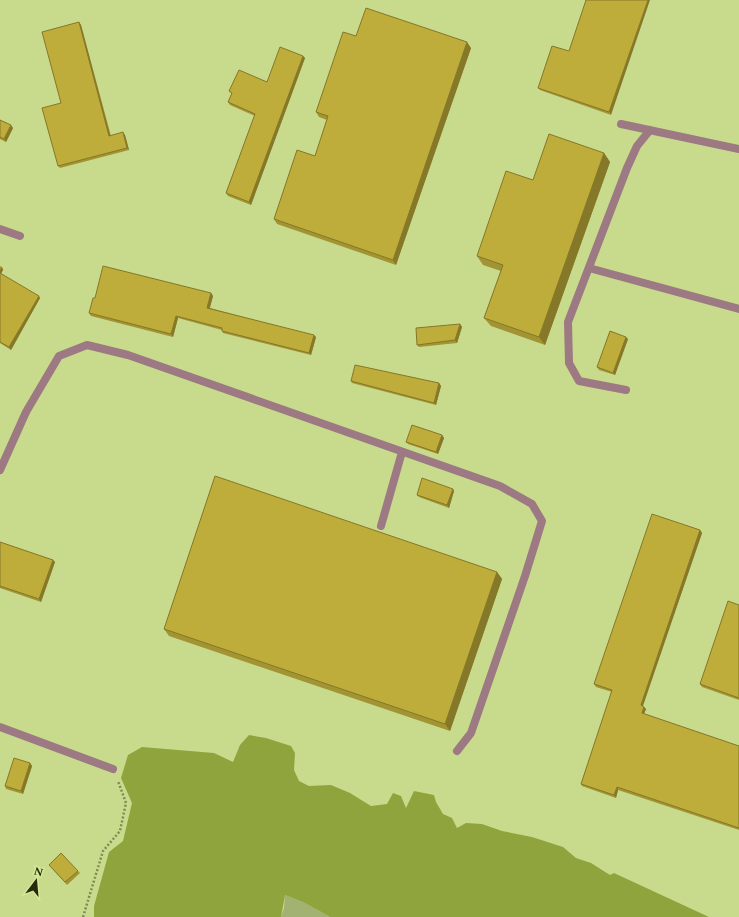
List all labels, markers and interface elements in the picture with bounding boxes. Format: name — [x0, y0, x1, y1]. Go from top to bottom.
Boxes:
north arrow — [16, 861, 56, 901]
text: N — [32, 862, 45, 881]

